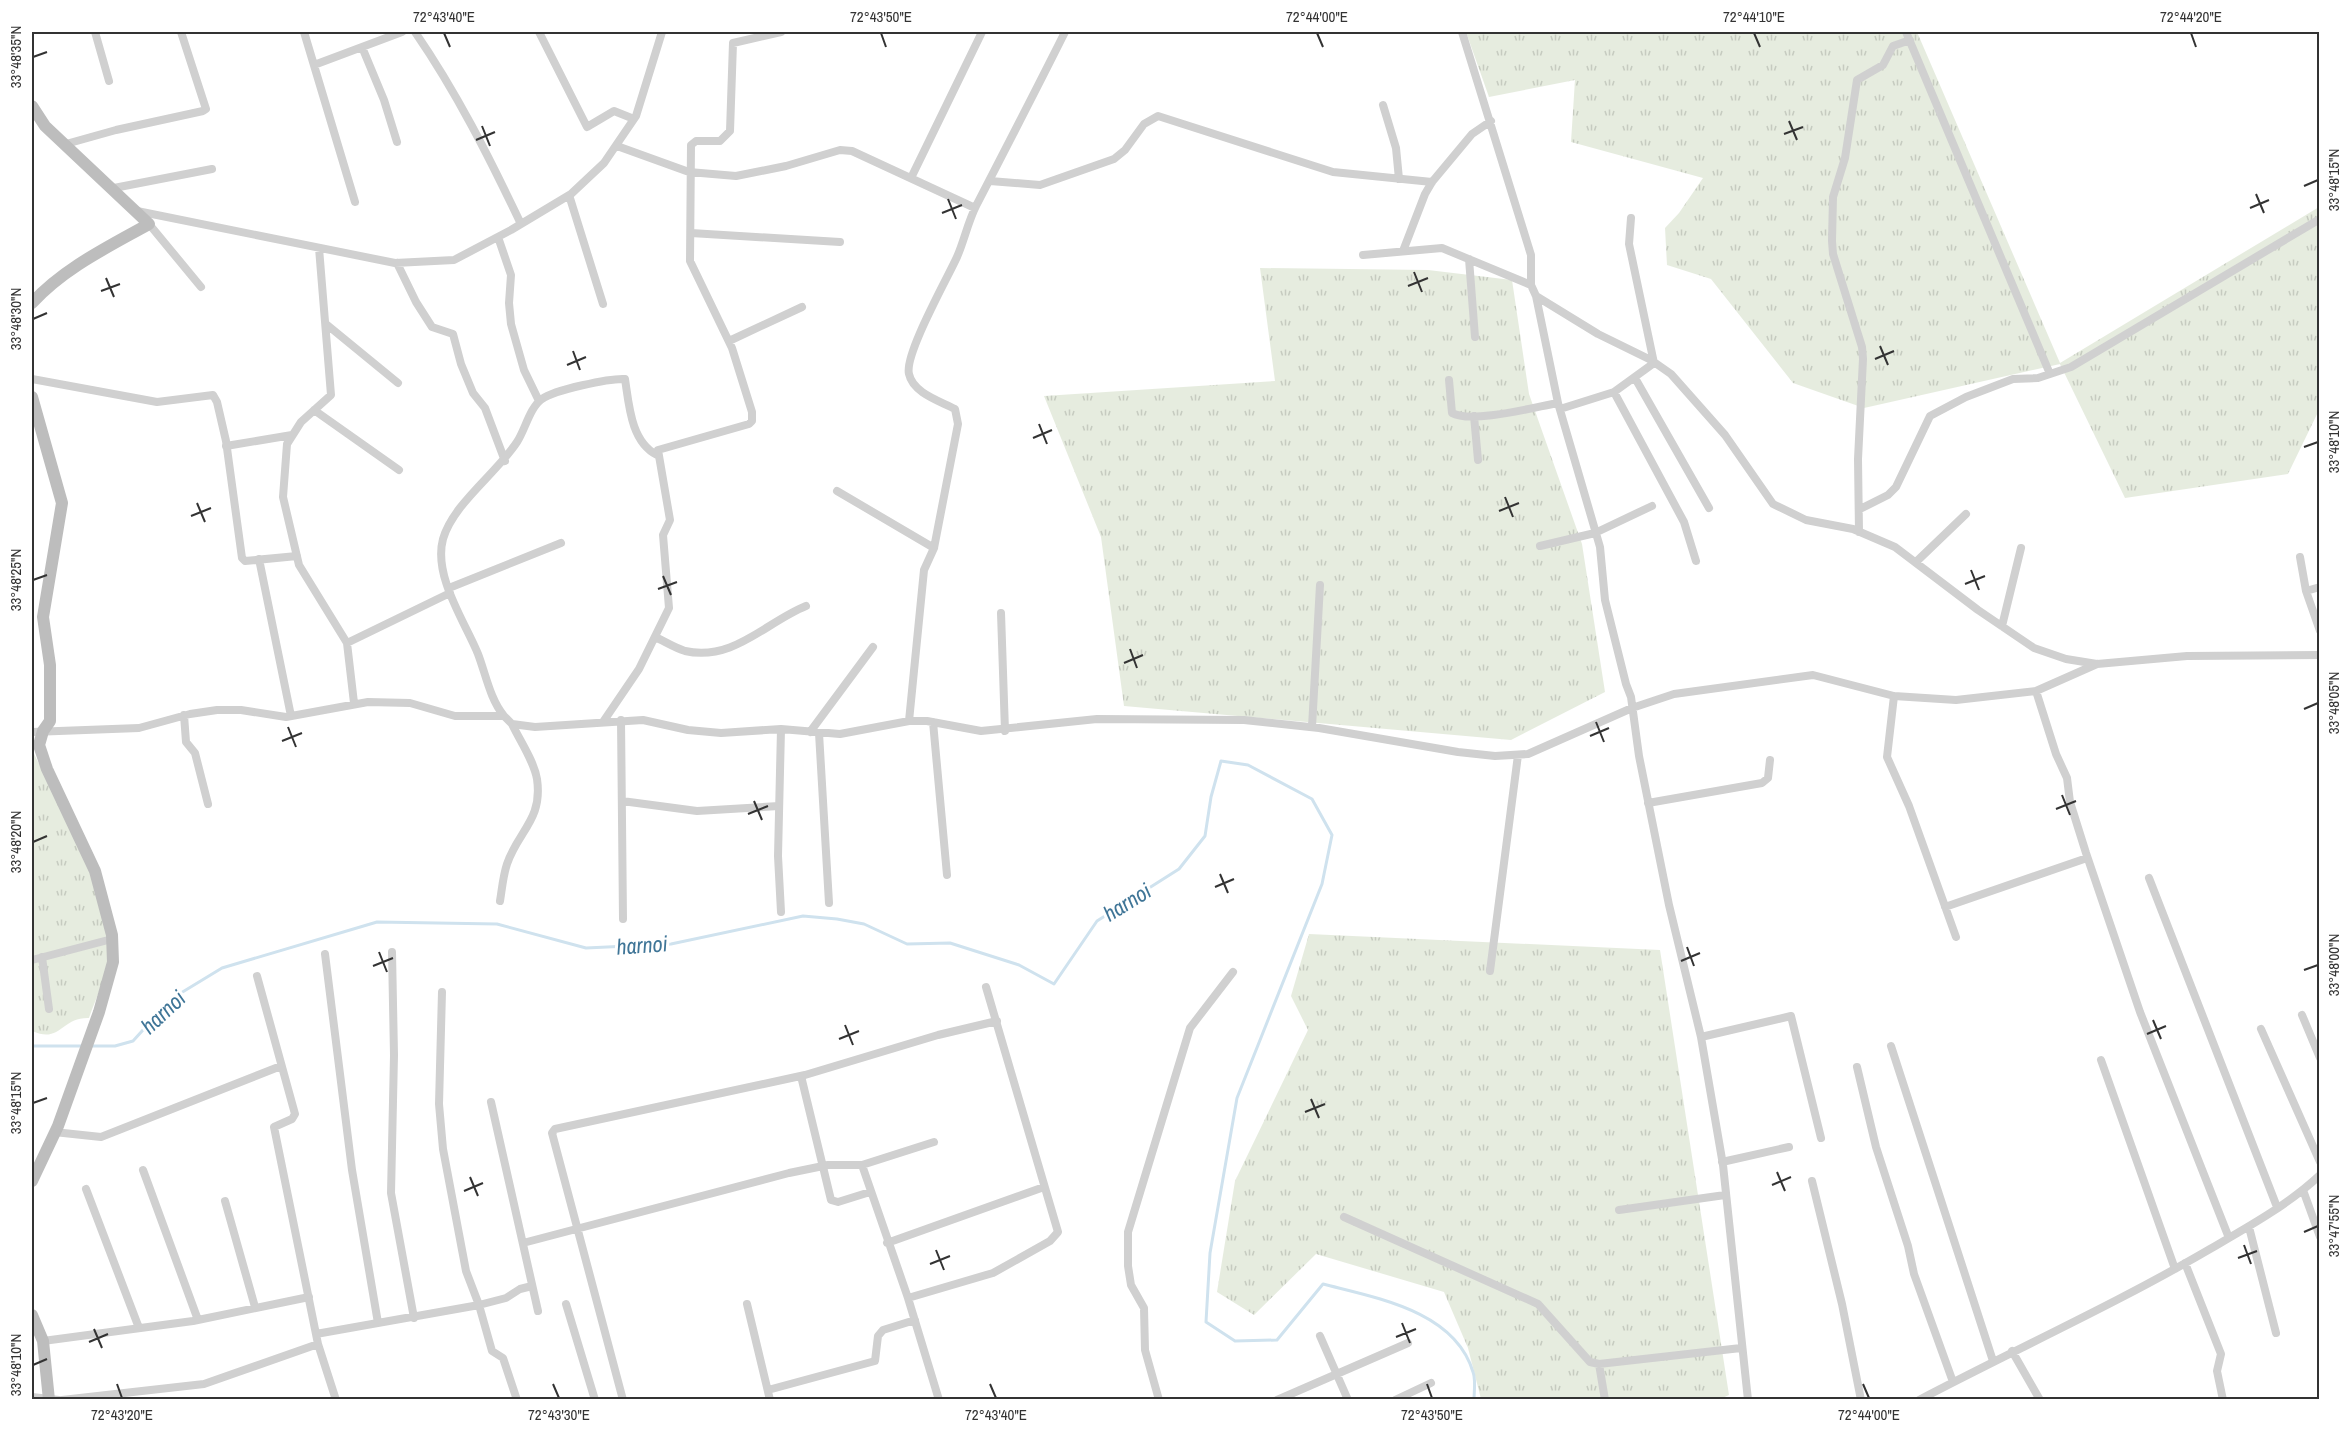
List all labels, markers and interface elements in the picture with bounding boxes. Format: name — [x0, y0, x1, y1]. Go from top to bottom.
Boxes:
text: 72°43'40"E — [413, 6, 475, 27]
text: 72°43'50"E — [850, 6, 912, 27]
text: 72°44'00"E — [1286, 6, 1348, 27]
text: 72°44'10"E — [1723, 6, 1785, 27]
text: 72°44'20"E — [2160, 6, 2222, 27]
text: 33°48'35"N — [5, 26, 26, 88]
text: 33°48'15"N — [2323, 149, 2344, 211]
text: 33°48'30"N — [5, 288, 26, 350]
text: 33°48'10"N — [2323, 411, 2344, 473]
text: 33°48'25"N — [5, 549, 26, 611]
text: 33°48'05"N — [2323, 672, 2344, 734]
text: 33°48'20"N — [5, 811, 26, 873]
water label: harnoi — [1097, 876, 1157, 928]
water label: harnoi — [615, 928, 669, 962]
text: 33°48'00"N — [2323, 934, 2344, 996]
water label: harnoi — [134, 984, 192, 1040]
text: 33°48'15"N — [5, 1072, 26, 1134]
text: 33°47'55"N — [2323, 1195, 2344, 1257]
text: 33°48'10"N — [5, 1334, 26, 1396]
text: 72°43'20"E — [91, 1404, 153, 1425]
text: 72°43'30"E — [528, 1404, 590, 1425]
text: 72°43'40"E — [965, 1404, 1027, 1425]
text: 72°43'50"E — [1401, 1404, 1463, 1425]
text: 72°44'00"E — [1838, 1404, 1900, 1425]

